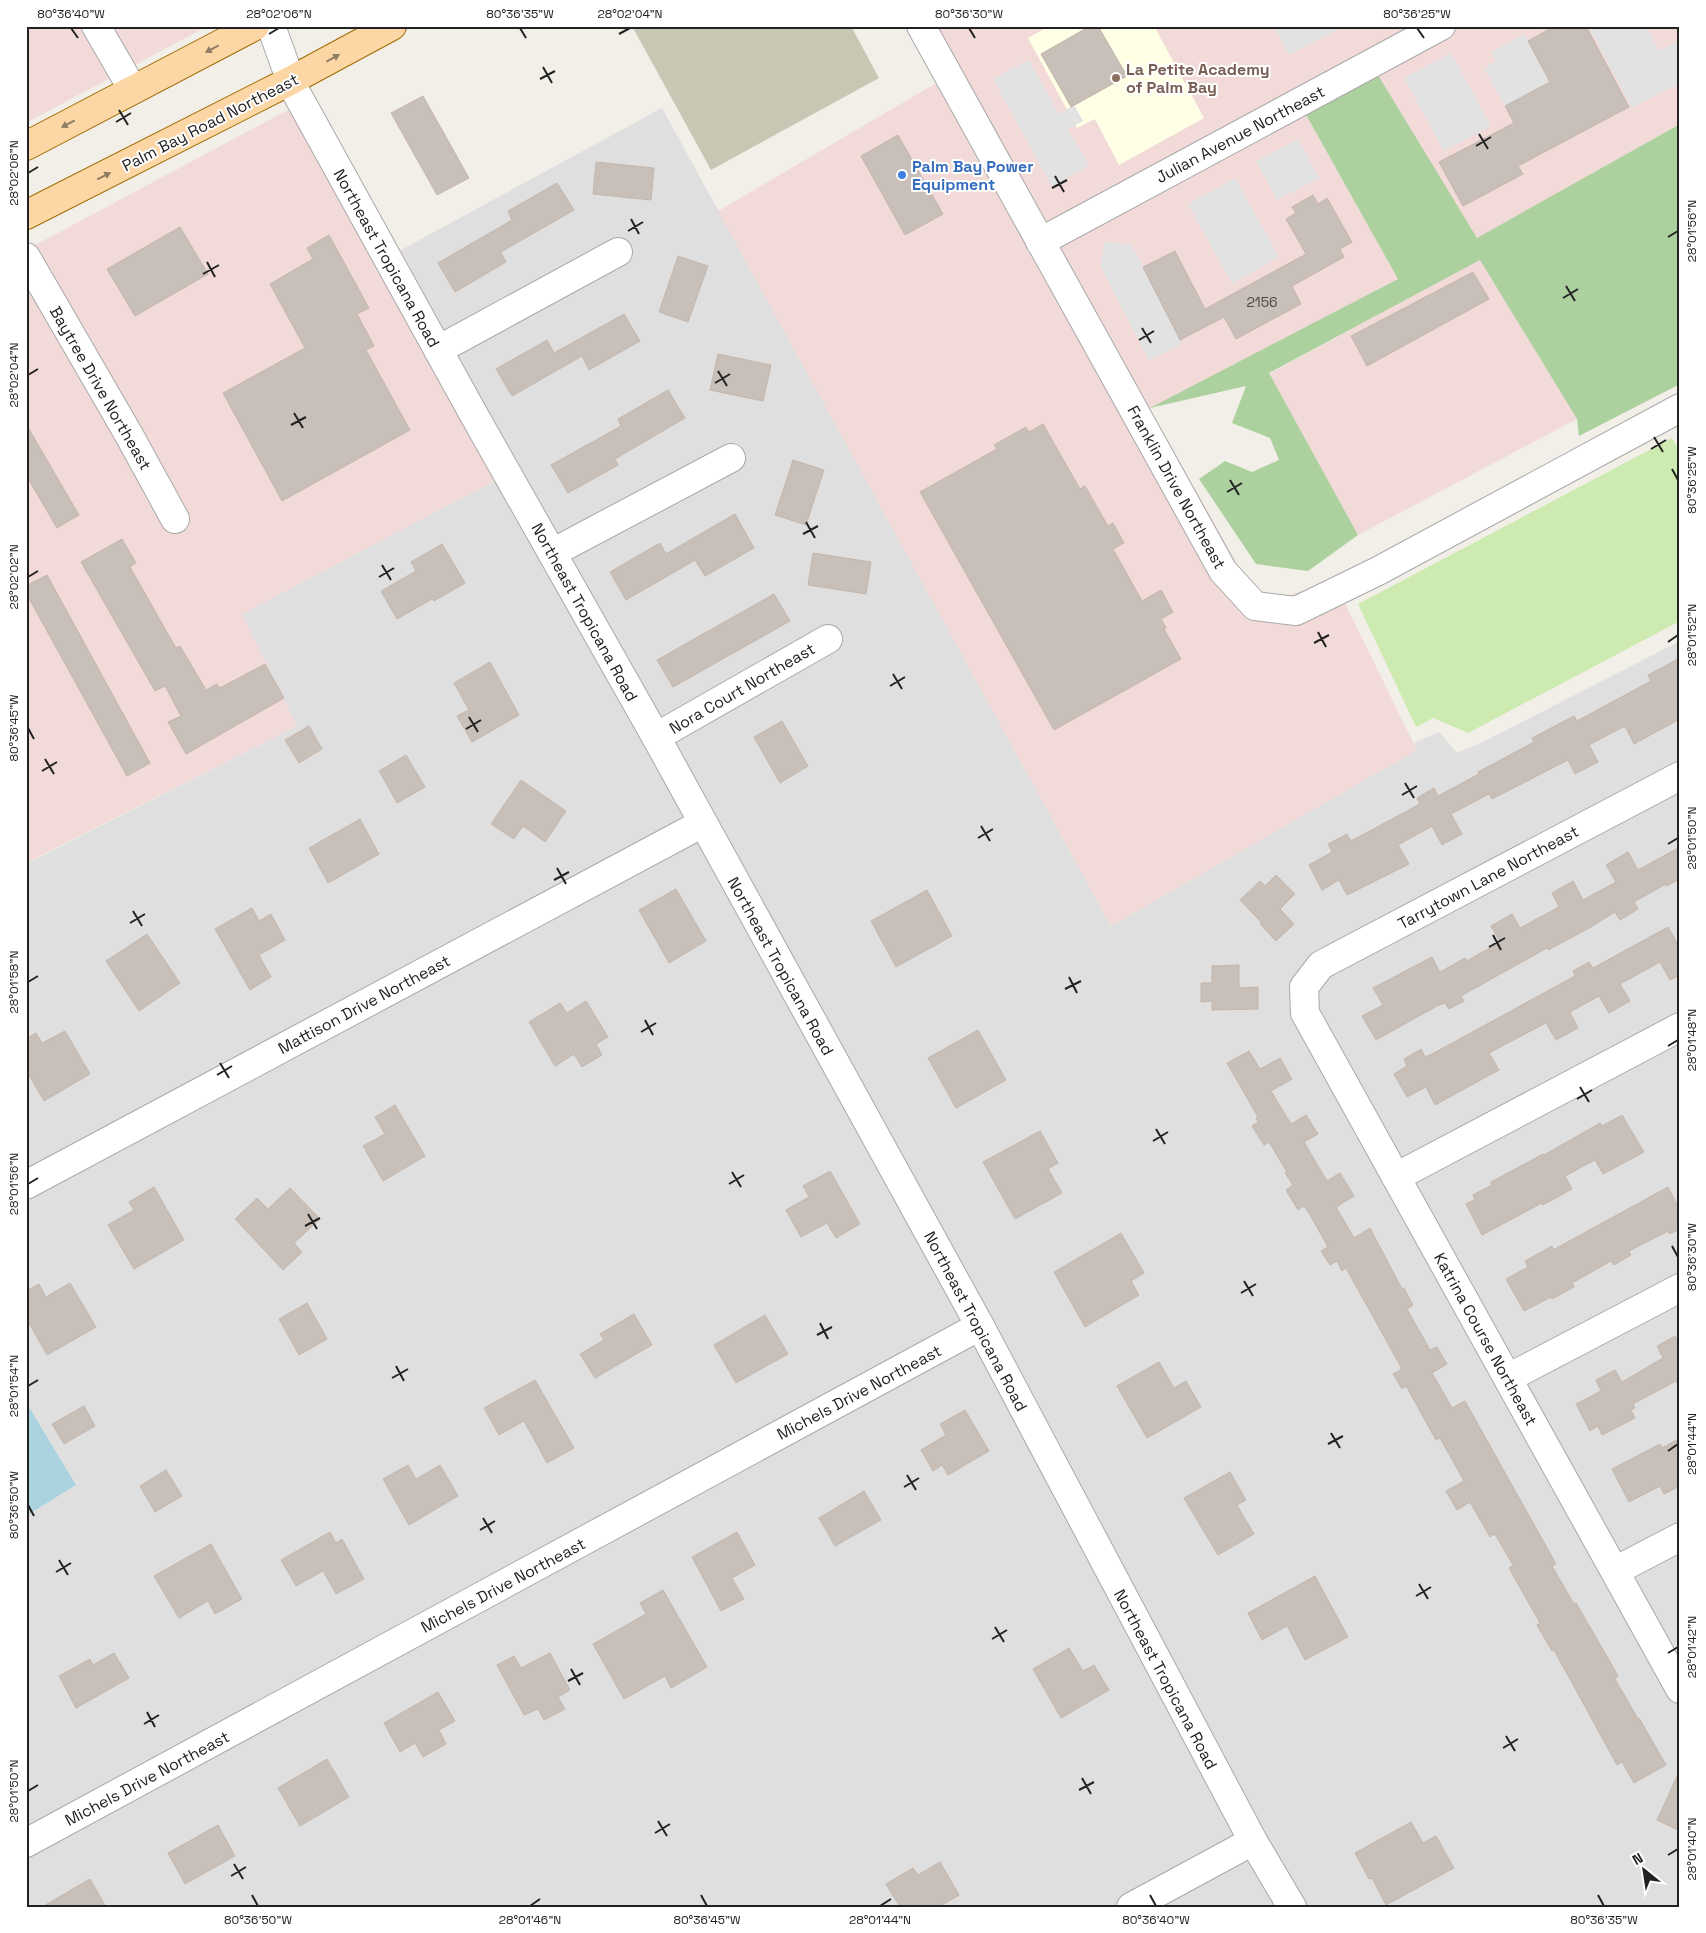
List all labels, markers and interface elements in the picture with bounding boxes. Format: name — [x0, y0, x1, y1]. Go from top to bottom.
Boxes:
text: 80°36'40"W — [37, 6, 105, 22]
text: 28°02'06"N — [246, 6, 312, 22]
text: 80°36'35"W — [486, 6, 554, 22]
text: 28°02'04"N — [597, 6, 663, 22]
text: 80°36'30"W — [935, 6, 1003, 22]
text: 80°36'25"W — [1383, 6, 1451, 22]
one-way arrow — [205, 45, 219, 53]
one-way arrow — [326, 54, 340, 62]
place label: La Petite Academy of Palm Bay — [1126, 59, 1270, 98]
street label: Palm Bay Road Northeast — [118, 69, 302, 176]
marker: La Petite Academy of Palm Bay — [1110, 72, 1122, 84]
street label: Julian Avenue Northeast — [1152, 81, 1328, 188]
one-way arrow — [61, 120, 75, 128]
text: 28°02'06"N — [6, 140, 22, 206]
place label: Palm Bay Power Equipment — [912, 156, 1034, 195]
street label: Northeast Tropicana Road — [329, 165, 444, 351]
marker: Palm Bay Power Equipment — [896, 169, 908, 181]
one-way arrow — [97, 172, 111, 180]
text: 28°01'56"N — [1684, 200, 1700, 262]
house number: 2156 — [1246, 293, 1278, 311]
street label: Baytree Drive Northeast — [45, 303, 156, 474]
text: 28°02'04"N — [6, 342, 22, 408]
street label: Franklin Drive Northeast — [1123, 402, 1230, 573]
text: 80°36'25"W — [1684, 446, 1700, 514]
street label: Northeast Tropicana Road — [527, 519, 642, 705]
text: 28°02'02"N — [6, 544, 22, 610]
text: 28°01'52"N — [1684, 604, 1700, 666]
street label: Nora Court Northeast — [666, 638, 819, 739]
text: 80°36'45"W — [6, 694, 22, 762]
text: 28°01'50"N — [1684, 807, 1700, 869]
street label: Tarrytown Lane Northeast — [1394, 821, 1582, 934]
street label: Northeast Tropicana Road — [723, 873, 838, 1059]
street label: Mattison Drive Northeast — [275, 950, 454, 1059]
text: 28°01'58"N — [6, 951, 22, 1013]
text: 28°01'48"N — [1684, 1009, 1700, 1071]
text: 28°01'56"N — [6, 1153, 22, 1215]
text: 80°36'30"W — [1684, 1223, 1700, 1291]
street label: Northeast Tropicana Road — [919, 1228, 1032, 1415]
street label: Katrina Course Northeast — [1429, 1249, 1542, 1429]
street label: Michels Drive Northeast — [773, 1340, 945, 1445]
text: 28°01'54"N — [6, 1355, 22, 1417]
text: 28°01'44"N — [1684, 1413, 1700, 1475]
text: 80°36'50"W — [6, 1471, 22, 1539]
street label: Michels Drive Northeast — [417, 1533, 589, 1638]
street label: Northeast Tropicana Road — [1109, 1586, 1222, 1773]
text: 28°01'42"N — [1684, 1616, 1700, 1678]
street label: Michels Drive Northeast — [61, 1726, 233, 1831]
text: 28°01'50"N — [6, 1760, 22, 1822]
text: 28°01'40"N — [1684, 1818, 1700, 1880]
north arrow — [1618, 1846, 1668, 1896]
text: N — [1629, 1849, 1646, 1869]
text: 80°36'50"W — [224, 1912, 292, 1928]
text: 28°01'46"N — [499, 1912, 561, 1928]
text: 80°36'45"W — [673, 1912, 741, 1928]
text: 28°01'44"N — [849, 1912, 911, 1928]
text: 80°36'40"W — [1122, 1912, 1190, 1928]
text: 80°36'35"W — [1570, 1912, 1638, 1928]

